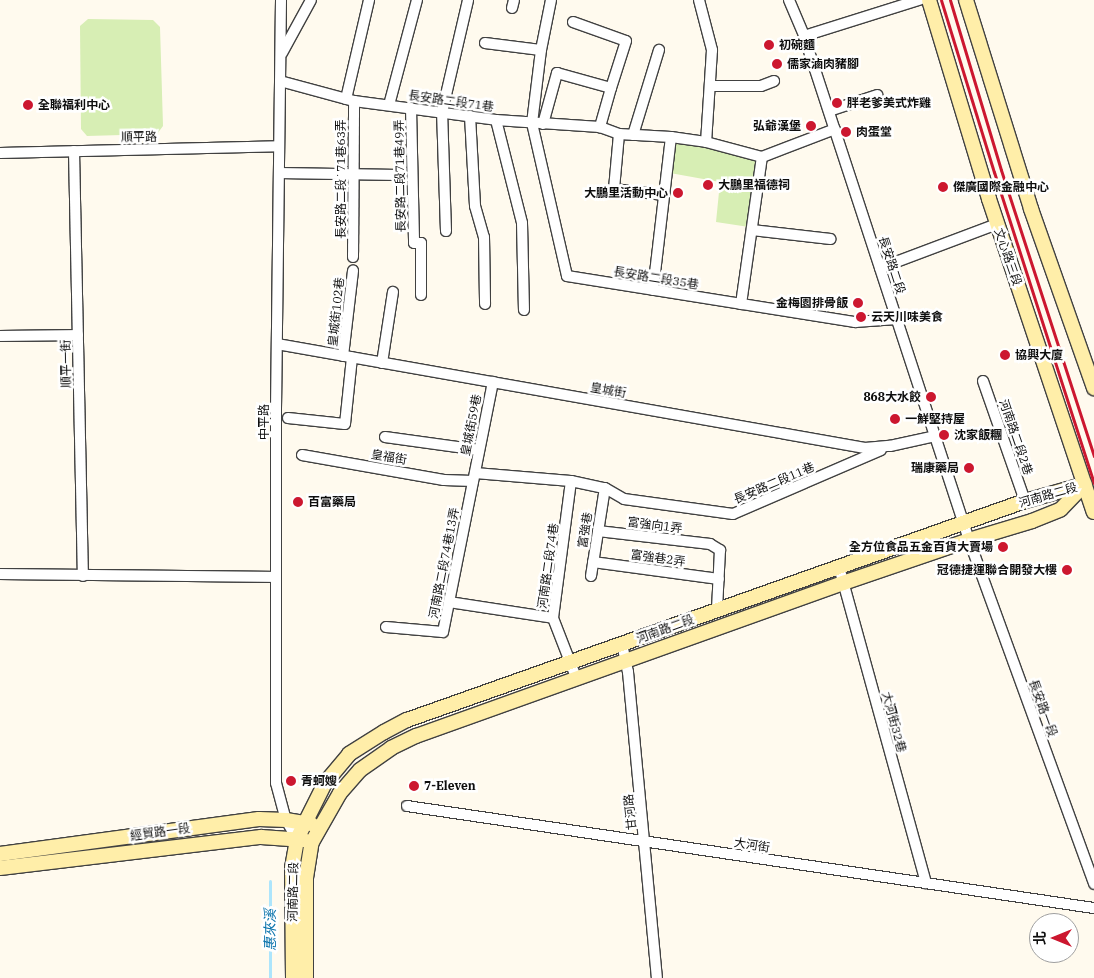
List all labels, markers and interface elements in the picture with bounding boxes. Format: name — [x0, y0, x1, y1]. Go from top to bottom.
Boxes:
place label: 初碗麵 — [779, 38, 815, 52]
marker: 初碗麵 — [763, 39, 775, 51]
place label: 儒家滷肉豬腳 — [787, 57, 859, 71]
marker: 儒家滷肉豬腳 — [771, 58, 783, 70]
street label: 長安路二段71巷 — [407, 88, 495, 114]
place label: 胖老爹美式炸雞 — [847, 96, 931, 110]
marker: 胖老爹美式炸雞 — [831, 97, 843, 109]
place label: 全聯福利中心 — [38, 98, 110, 112]
marker: 全聯福利中心 — [22, 99, 34, 111]
street label: 長安路二段˙71巷63弄 — [334, 119, 348, 239]
street label: 長安路二段71巷49弄 — [392, 119, 408, 233]
place label: 弘爺漢堡 — [753, 119, 801, 133]
marker: 弘爺漢堡 — [805, 120, 817, 132]
place label: 肉蛋堂 — [856, 125, 892, 139]
marker: 肉蛋堂 — [840, 126, 852, 138]
street label: 順平路 — [121, 129, 157, 145]
place label: 大鵬里福德祠 — [718, 178, 790, 192]
marker: 大鵬里福德祠 — [702, 179, 714, 191]
place label: 傑廣國際金融中心 — [953, 180, 1049, 194]
marker: 傑廣國際金融中心 — [937, 181, 949, 193]
place label: 大鵬里活動中心 — [584, 186, 668, 200]
marker: 大鵬里活動中心 — [672, 187, 684, 199]
street label: 文心路三段 — [991, 226, 1025, 288]
street label: 長安路二段 — [876, 234, 908, 296]
street label: 長安路二段35巷 — [612, 264, 700, 292]
street label: 皇城街102巷 — [325, 277, 347, 347]
place label: 金梅園排骨飯 — [776, 296, 848, 310]
marker: 金梅園排骨飯 — [852, 297, 864, 309]
place label: 云天川味美食 — [871, 310, 943, 324]
marker: 云天川味美食 — [855, 311, 867, 323]
street label: 順平一街 — [58, 340, 74, 388]
place label: 協興大廈 — [1015, 348, 1063, 362]
marker: 協興大廈 — [999, 349, 1011, 361]
street label: 皇城街 — [589, 380, 627, 400]
place label: 868大水餃 — [863, 390, 921, 404]
marker: 868大水餃 — [925, 391, 937, 403]
street label: 皇城街59巷 — [458, 393, 484, 457]
street label: 河南路二段2巷 — [996, 397, 1036, 477]
street label: 中平路 — [257, 404, 271, 440]
place label: 一鮮堅持屋 — [905, 412, 965, 426]
marker: 一鮮堅持屋 — [889, 413, 901, 425]
place label: 沈家飯糰 — [954, 428, 1002, 442]
marker: 沈家飯糰 — [938, 429, 950, 441]
street label: 皇福街 — [370, 447, 408, 467]
street label: 長安路二段11巷 — [731, 459, 817, 507]
place label: 瑞康藥局 — [911, 461, 959, 475]
marker: 瑞康藥局 — [963, 462, 975, 474]
street label: 河南路二段 — [1017, 480, 1079, 510]
place label: 百富藥局 — [308, 495, 356, 509]
marker: 百富藥局 — [292, 496, 304, 508]
street label: 河南路二段74巷13弄 — [426, 506, 462, 620]
street label: 富強巷 — [575, 511, 595, 549]
street label: 富強向1弄 — [627, 514, 683, 536]
street label: 河南路二段74巷 — [535, 522, 561, 610]
place label: 全方位食品五金百貨大賣場 — [849, 540, 993, 554]
marker: 全方位食品五金百貨大賣場 — [997, 541, 1009, 553]
street label: 富強巷2弄 — [630, 547, 686, 569]
place label: 冠德捷運聯合開發大樓 — [937, 563, 1057, 577]
marker: 冠德捷運聯合開發大樓 — [1061, 564, 1073, 576]
street label: 河南路二段 — [634, 612, 696, 646]
street label: 長安路一段 — [1026, 677, 1060, 739]
street label: 大河街32巷 — [879, 690, 909, 754]
place label: 青蚵嫂 — [301, 774, 337, 788]
marker: 青蚵嫂 — [285, 775, 297, 787]
place label: 7-Eleven — [424, 779, 476, 793]
marker: 7-Eleven — [408, 780, 420, 792]
street label: 甘河路 — [621, 793, 639, 831]
street label: 經貿路一段 — [129, 821, 191, 843]
street label: 大河街 — [733, 835, 771, 855]
street label: 河南路二段 — [285, 862, 301, 922]
water label: 惠來溪 — [262, 909, 278, 951]
north arrow — [1029, 913, 1079, 963]
text: 北 — [1031, 931, 1049, 945]

